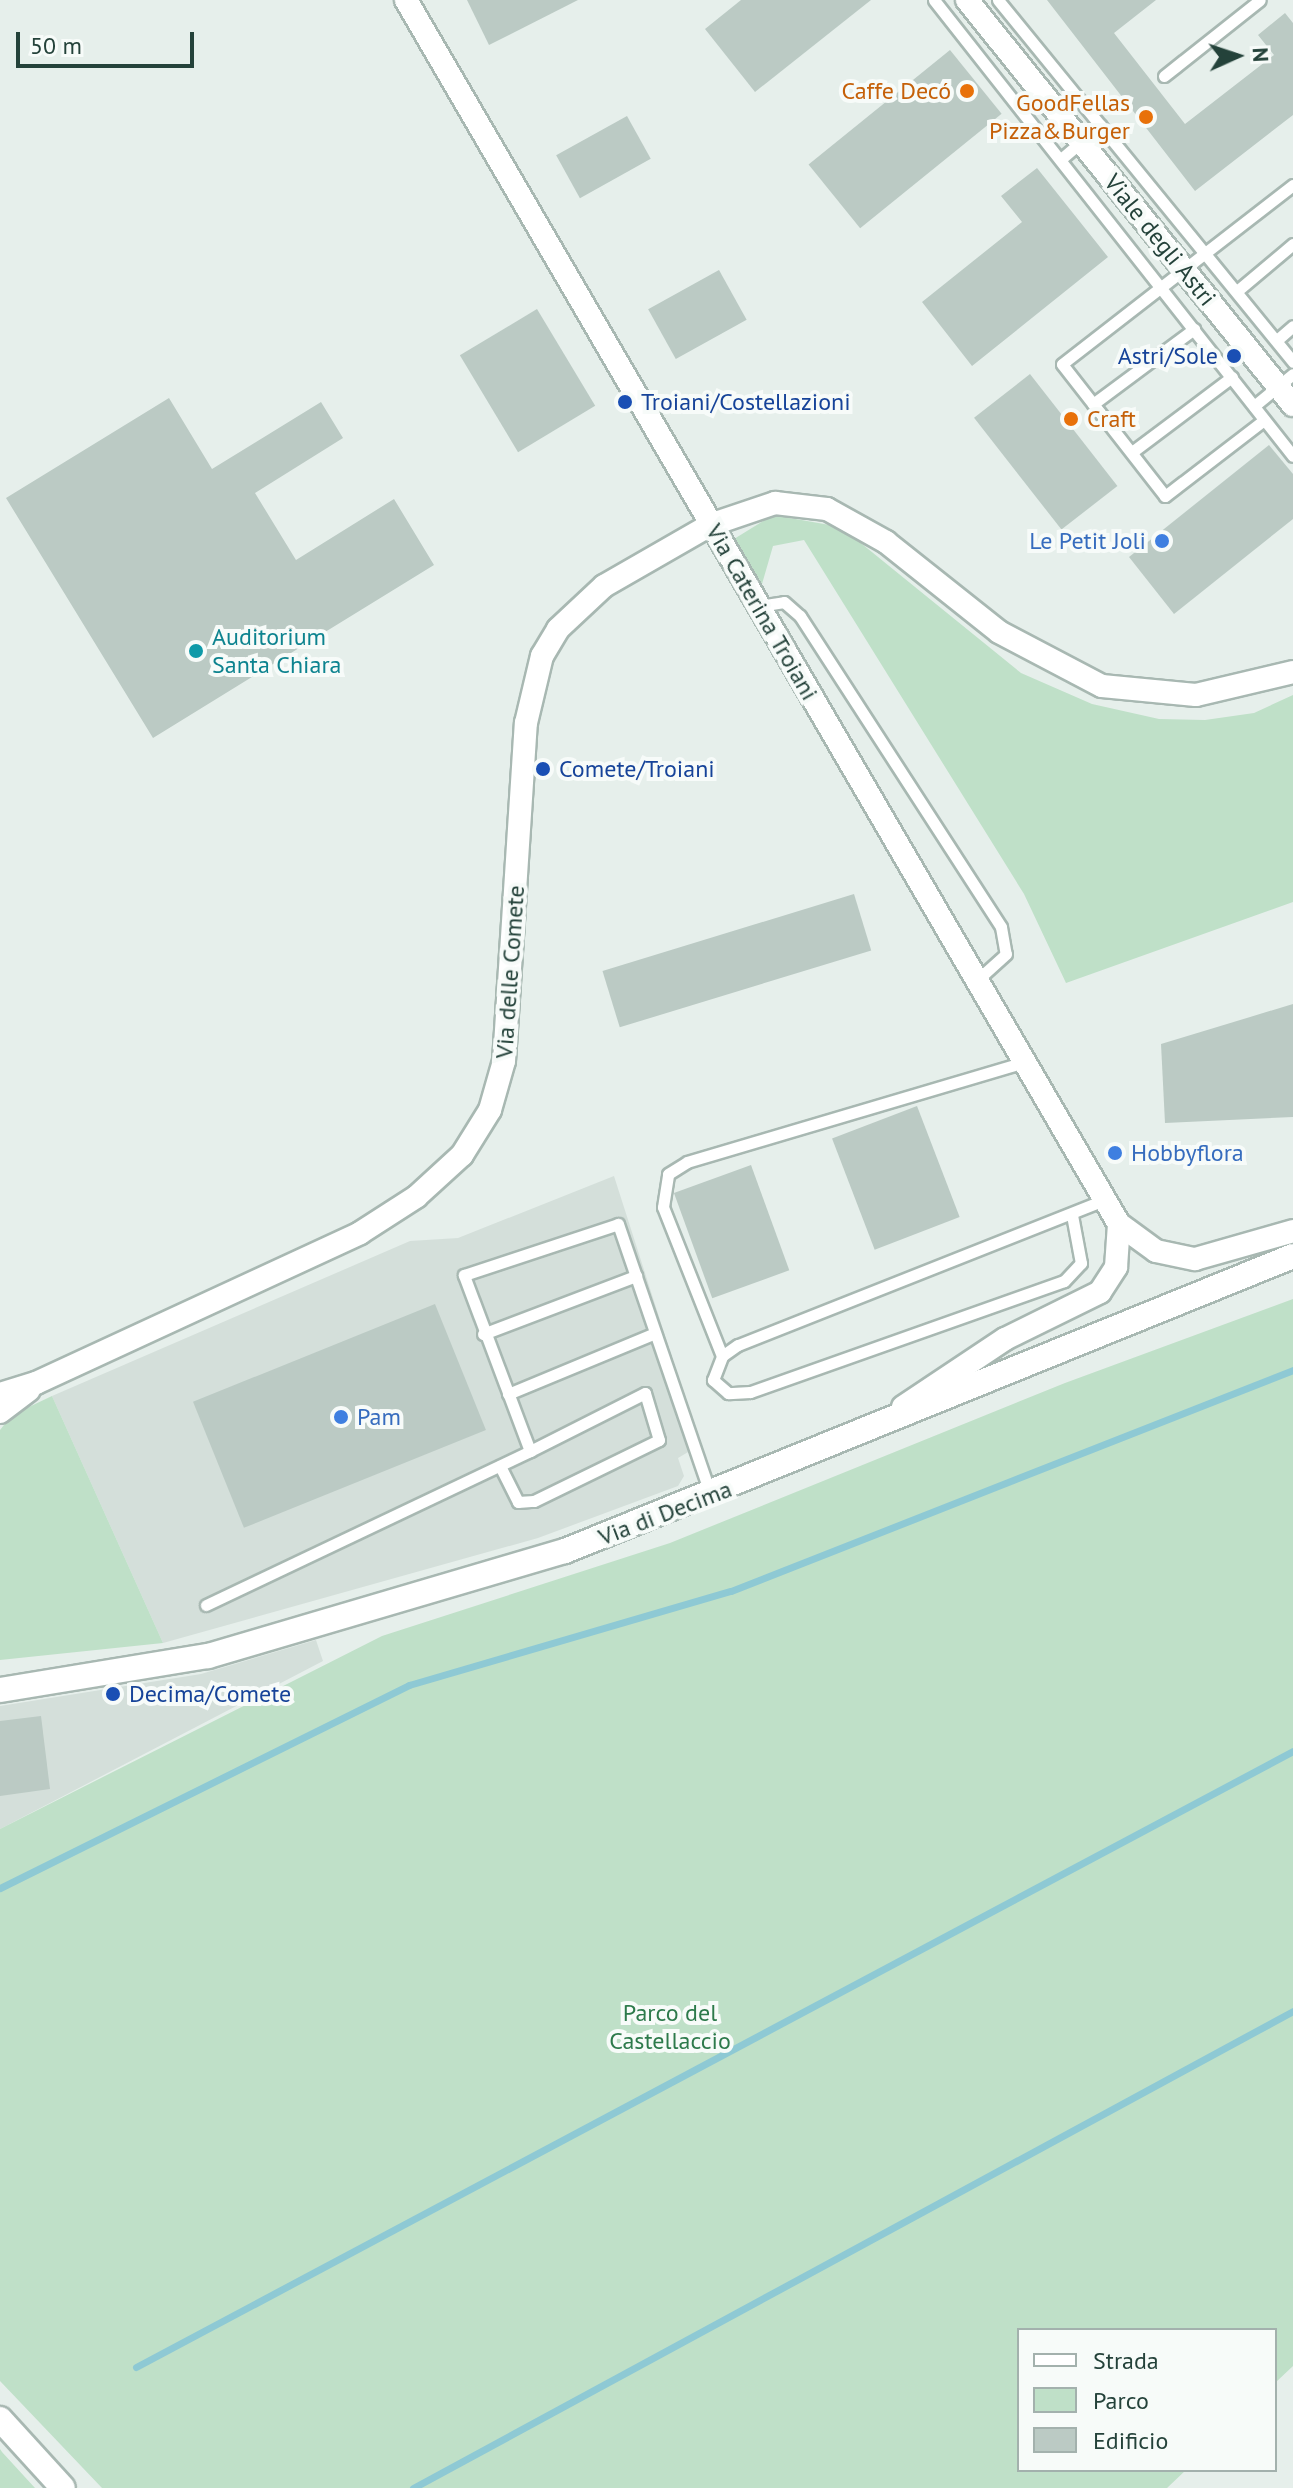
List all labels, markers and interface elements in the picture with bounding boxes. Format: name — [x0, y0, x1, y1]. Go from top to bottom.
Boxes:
scale bar — [20, 16, 198, 66]
north arrow — [1197, 16, 1277, 96]
text: 50 m — [30, 30, 82, 61]
text: N — [1247, 47, 1275, 63]
place label: Caffe Decó — [841, 77, 951, 105]
marker: Caffe Decó — [958, 82, 976, 100]
place label: GoodFellas Pizza&Burger — [989, 89, 1130, 145]
marker: GoodFellas Pizza&Burger — [1137, 108, 1155, 126]
street label: Viale degli Astri — [1098, 168, 1222, 312]
place label: Astri/Sole — [1118, 342, 1218, 370]
marker: Astri/Sole — [1225, 347, 1243, 365]
place label: Troiani/Costellazioni — [641, 388, 851, 416]
marker: Troiani/Costellazioni — [616, 393, 634, 411]
place label: Craft — [1087, 405, 1136, 433]
marker: Craft — [1062, 410, 1080, 428]
street label: Via Caterina Troiani — [700, 518, 824, 706]
place label: Le Petit Joli — [1029, 527, 1146, 555]
marker: Le Petit Joli — [1153, 532, 1171, 550]
place label: Auditorium Santa Chiara — [212, 623, 341, 679]
marker: Auditorium Santa Chiara — [187, 642, 205, 660]
place label: Comete/Troiani — [559, 755, 715, 783]
marker: Comete/Troiani — [534, 760, 552, 778]
street label: Via delle Comete — [490, 884, 530, 1060]
place label: Hobbyflora — [1131, 1139, 1244, 1167]
marker: Hobbyflora — [1106, 1144, 1124, 1162]
place label: Pam — [357, 1403, 401, 1431]
marker: Pam — [332, 1408, 350, 1426]
street label: Via di Decima — [594, 1474, 736, 1552]
place label: Decima/Comete — [129, 1680, 291, 1708]
marker: Decima/Comete — [104, 1685, 122, 1703]
park label: Parco del Castellaccio — [609, 1999, 731, 2055]
legend — [1017, 2328, 1277, 2472]
text: Strada — [1093, 2345, 1159, 2376]
text: Parco — [1093, 2385, 1149, 2416]
text: Edificio — [1093, 2425, 1168, 2456]

